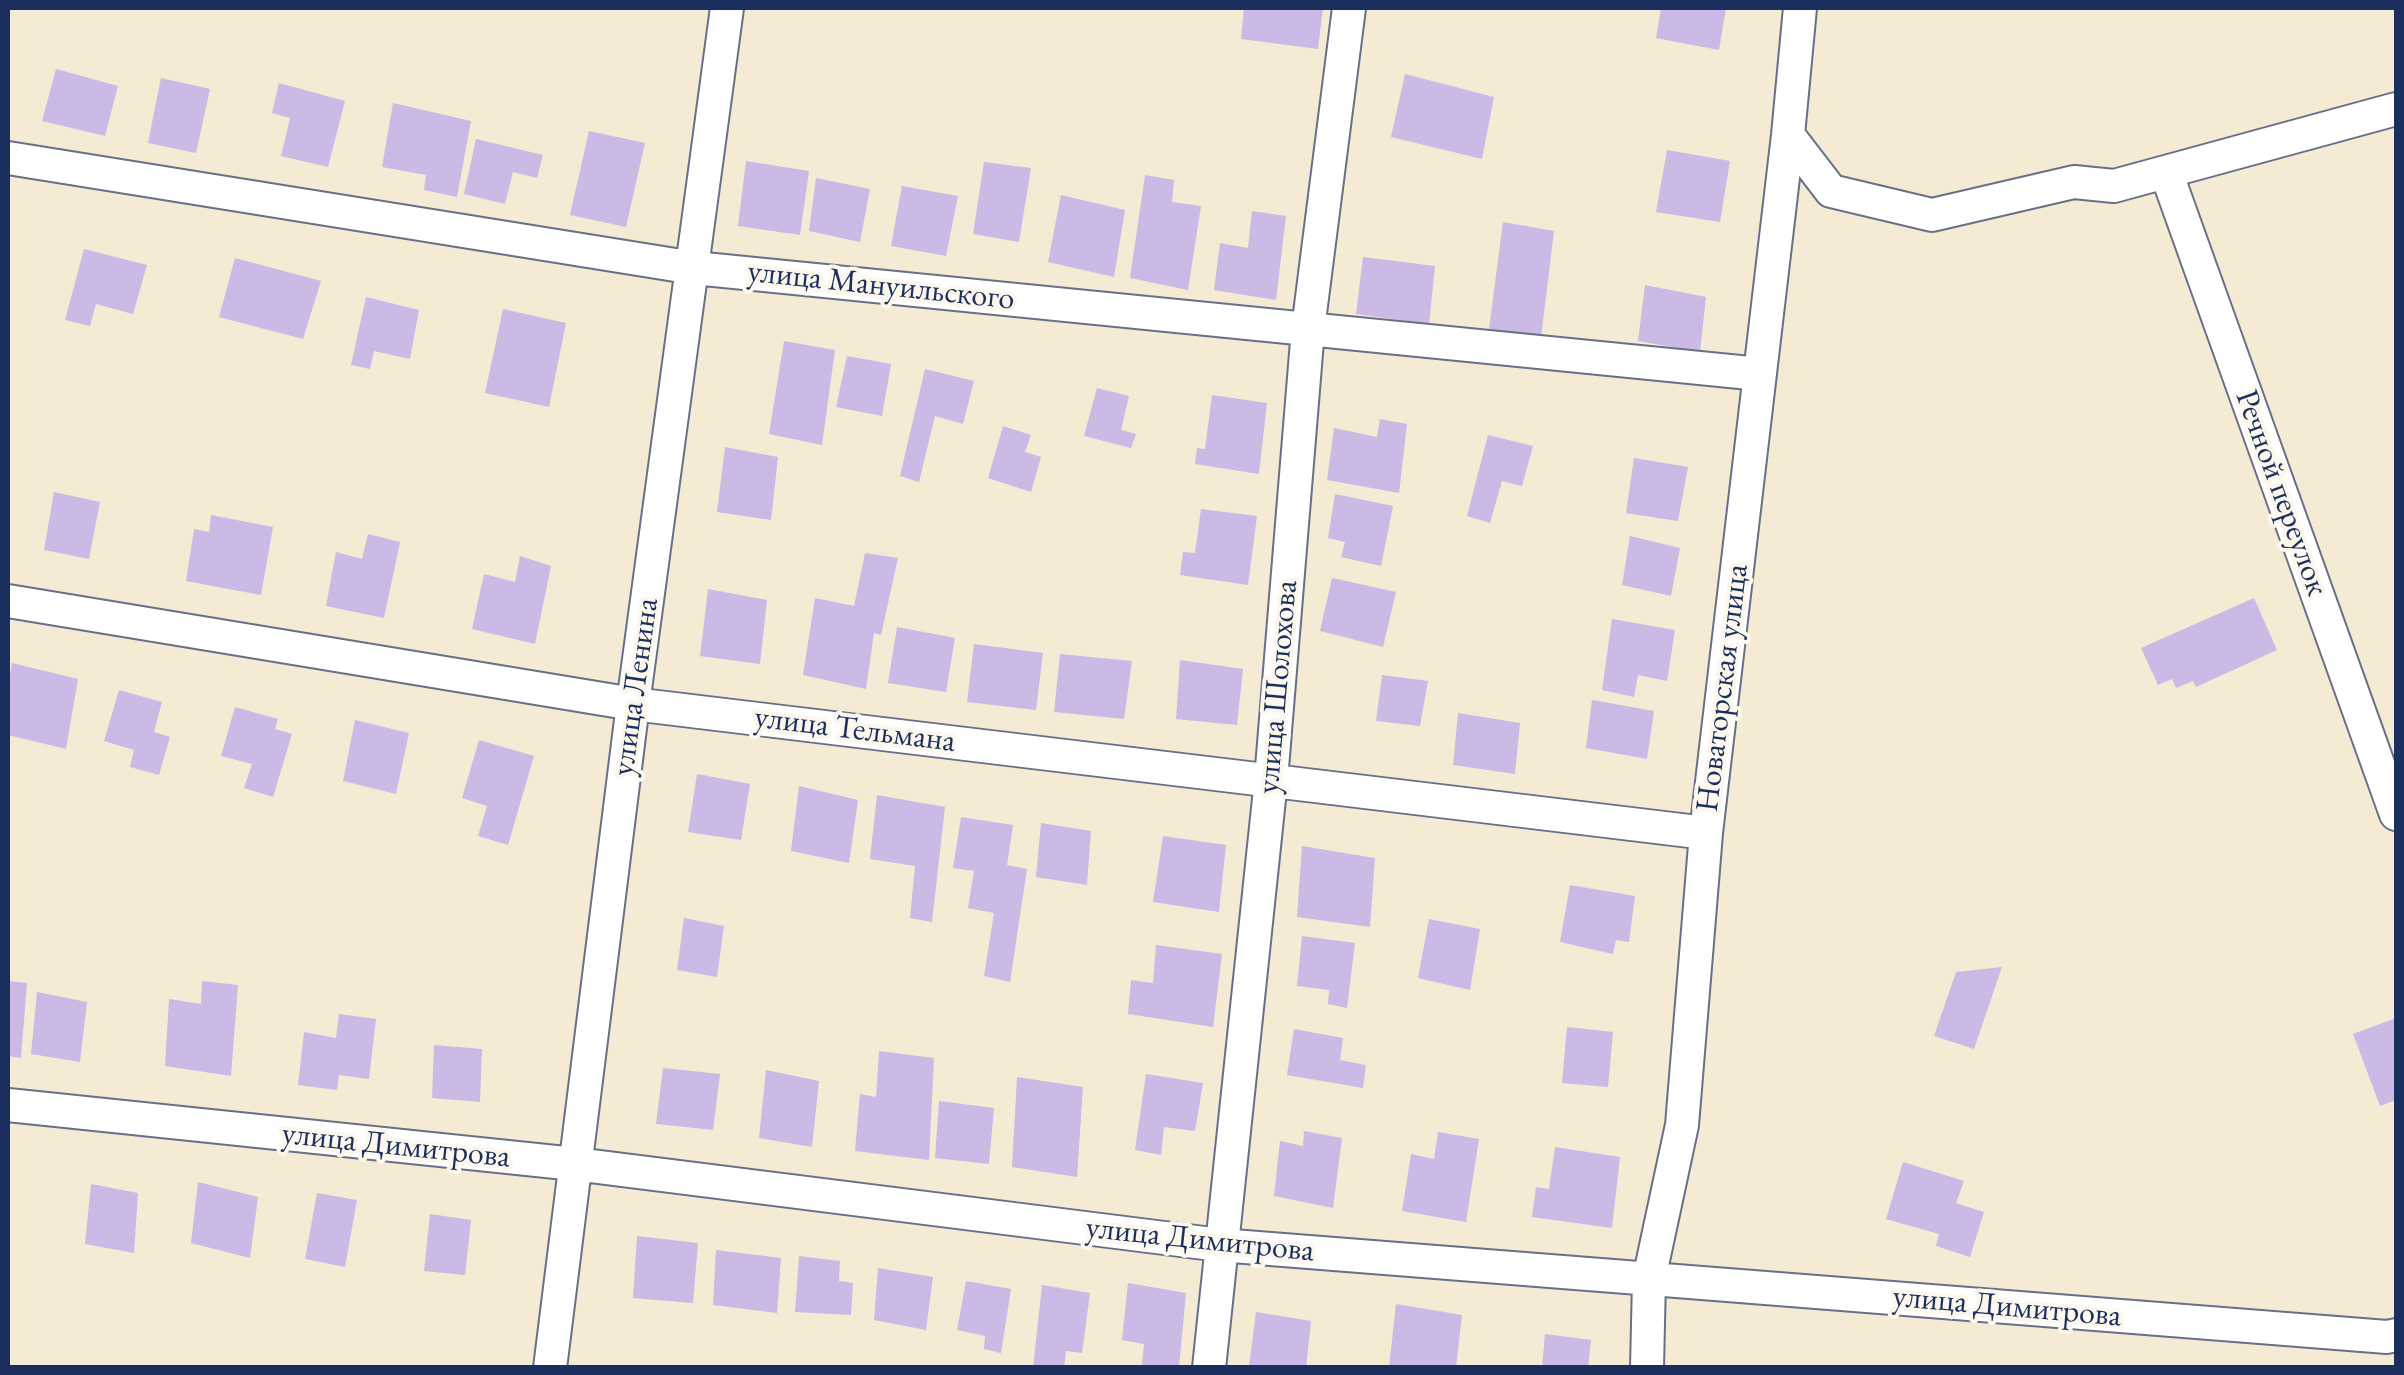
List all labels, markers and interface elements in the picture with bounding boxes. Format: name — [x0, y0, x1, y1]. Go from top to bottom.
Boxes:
street label: улица Мануильского — [746, 253, 1016, 319]
street label: Речной переулок — [2226, 385, 2336, 601]
street label: Новаторская улица — [1689, 562, 1757, 814]
street label: улица Шолохова — [1250, 578, 1306, 796]
street label: улица Ленина — [605, 596, 667, 778]
street label: улица Тельмана — [752, 699, 958, 761]
street label: улица Димитрова — [280, 1115, 512, 1177]
street label: улица Димитрова — [1084, 1209, 1316, 1271]
street label: улица Димитрова — [1891, 1278, 2123, 1336]

